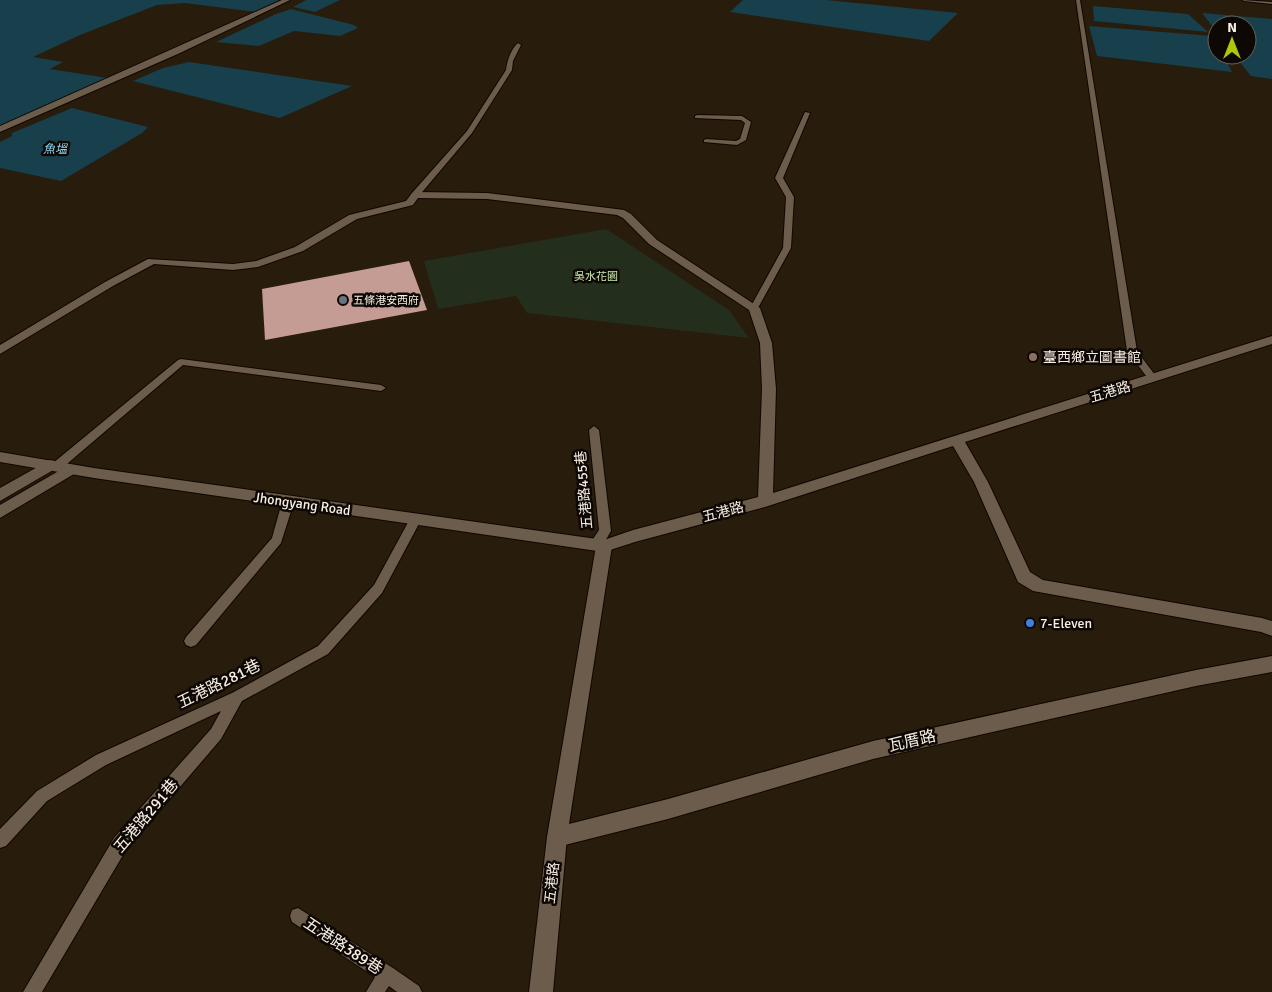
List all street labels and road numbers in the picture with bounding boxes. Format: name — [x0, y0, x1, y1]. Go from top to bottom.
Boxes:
street label: 五港路 — [1087, 378, 1133, 406]
street label: 五港路455巷 — [572, 450, 596, 530]
street label: Jhongyang Road — [252, 489, 352, 519]
street label: 五港路 — [701, 498, 745, 526]
street label: 五港路281巷 — [174, 655, 264, 713]
street label: 瓦厝路 — [886, 726, 938, 756]
street label: 五港路291巷 — [109, 775, 183, 857]
street label: 五港路 — [541, 861, 563, 905]
street label: 五港路389巷 — [300, 913, 386, 979]

